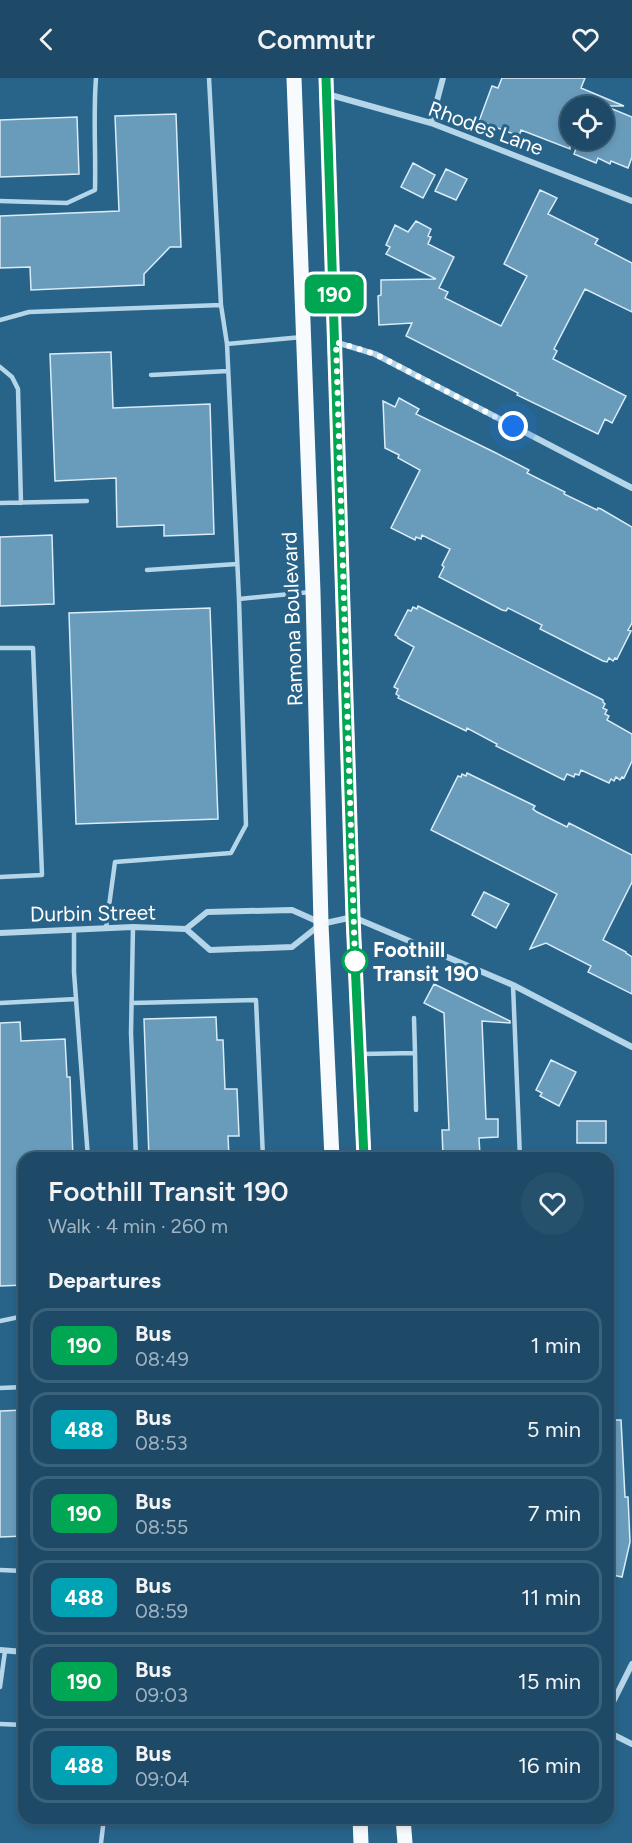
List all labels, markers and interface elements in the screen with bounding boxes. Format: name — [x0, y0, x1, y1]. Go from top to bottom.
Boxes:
icon: back — [30, 23, 63, 56]
text: Commutr — [257, 23, 375, 56]
icon: heart — [569, 23, 602, 56]
street label: Rhodes Lane — [425, 96, 547, 160]
map controls — [560, 96, 614, 150]
button: locate — [560, 96, 614, 150]
line badge: 190 — [300, 274, 368, 314]
text: 190 — [317, 282, 351, 307]
your location — [498, 411, 528, 441]
street label: Ramona Boulevard — [276, 531, 308, 707]
street label: Durbin Street — [30, 899, 156, 927]
place label: Foothill Transit 190 — [373, 937, 479, 986]
marker: Foothill Transit 190 — [342, 948, 368, 974]
button: heart — [521, 1172, 584, 1235]
text: Foothill Transit 190 — [48, 1174, 289, 1208]
text: Walk · 4 min · 260 m — [48, 1214, 228, 1238]
text: Departures — [48, 1267, 161, 1294]
text: Bus — [135, 1320, 171, 1347]
text: 1 min — [530, 1332, 581, 1359]
text: 190 — [67, 1333, 101, 1358]
text: 08:49 — [135, 1347, 189, 1371]
text: Bus — [135, 1404, 171, 1431]
text: 5 min — [527, 1416, 581, 1443]
text: 488 — [65, 1417, 104, 1442]
text: 08:53 — [135, 1431, 188, 1455]
text: Bus — [135, 1488, 171, 1515]
text: 7 min — [528, 1500, 581, 1527]
text: 190 — [67, 1501, 101, 1526]
text: 08:55 — [135, 1515, 188, 1539]
text: Bus — [135, 1572, 171, 1599]
text: 11 min — [521, 1584, 581, 1611]
text: 488 — [65, 1585, 104, 1610]
text: 08:59 — [135, 1599, 188, 1623]
text: Bus — [135, 1656, 171, 1683]
text: 15 min — [518, 1668, 581, 1695]
text: 190 — [67, 1669, 101, 1694]
text: 09:03 — [135, 1683, 188, 1707]
text: Bus — [135, 1740, 171, 1767]
text: 16 min — [518, 1752, 581, 1779]
text: 488 — [65, 1753, 104, 1778]
text: 09:04 — [135, 1767, 189, 1791]

